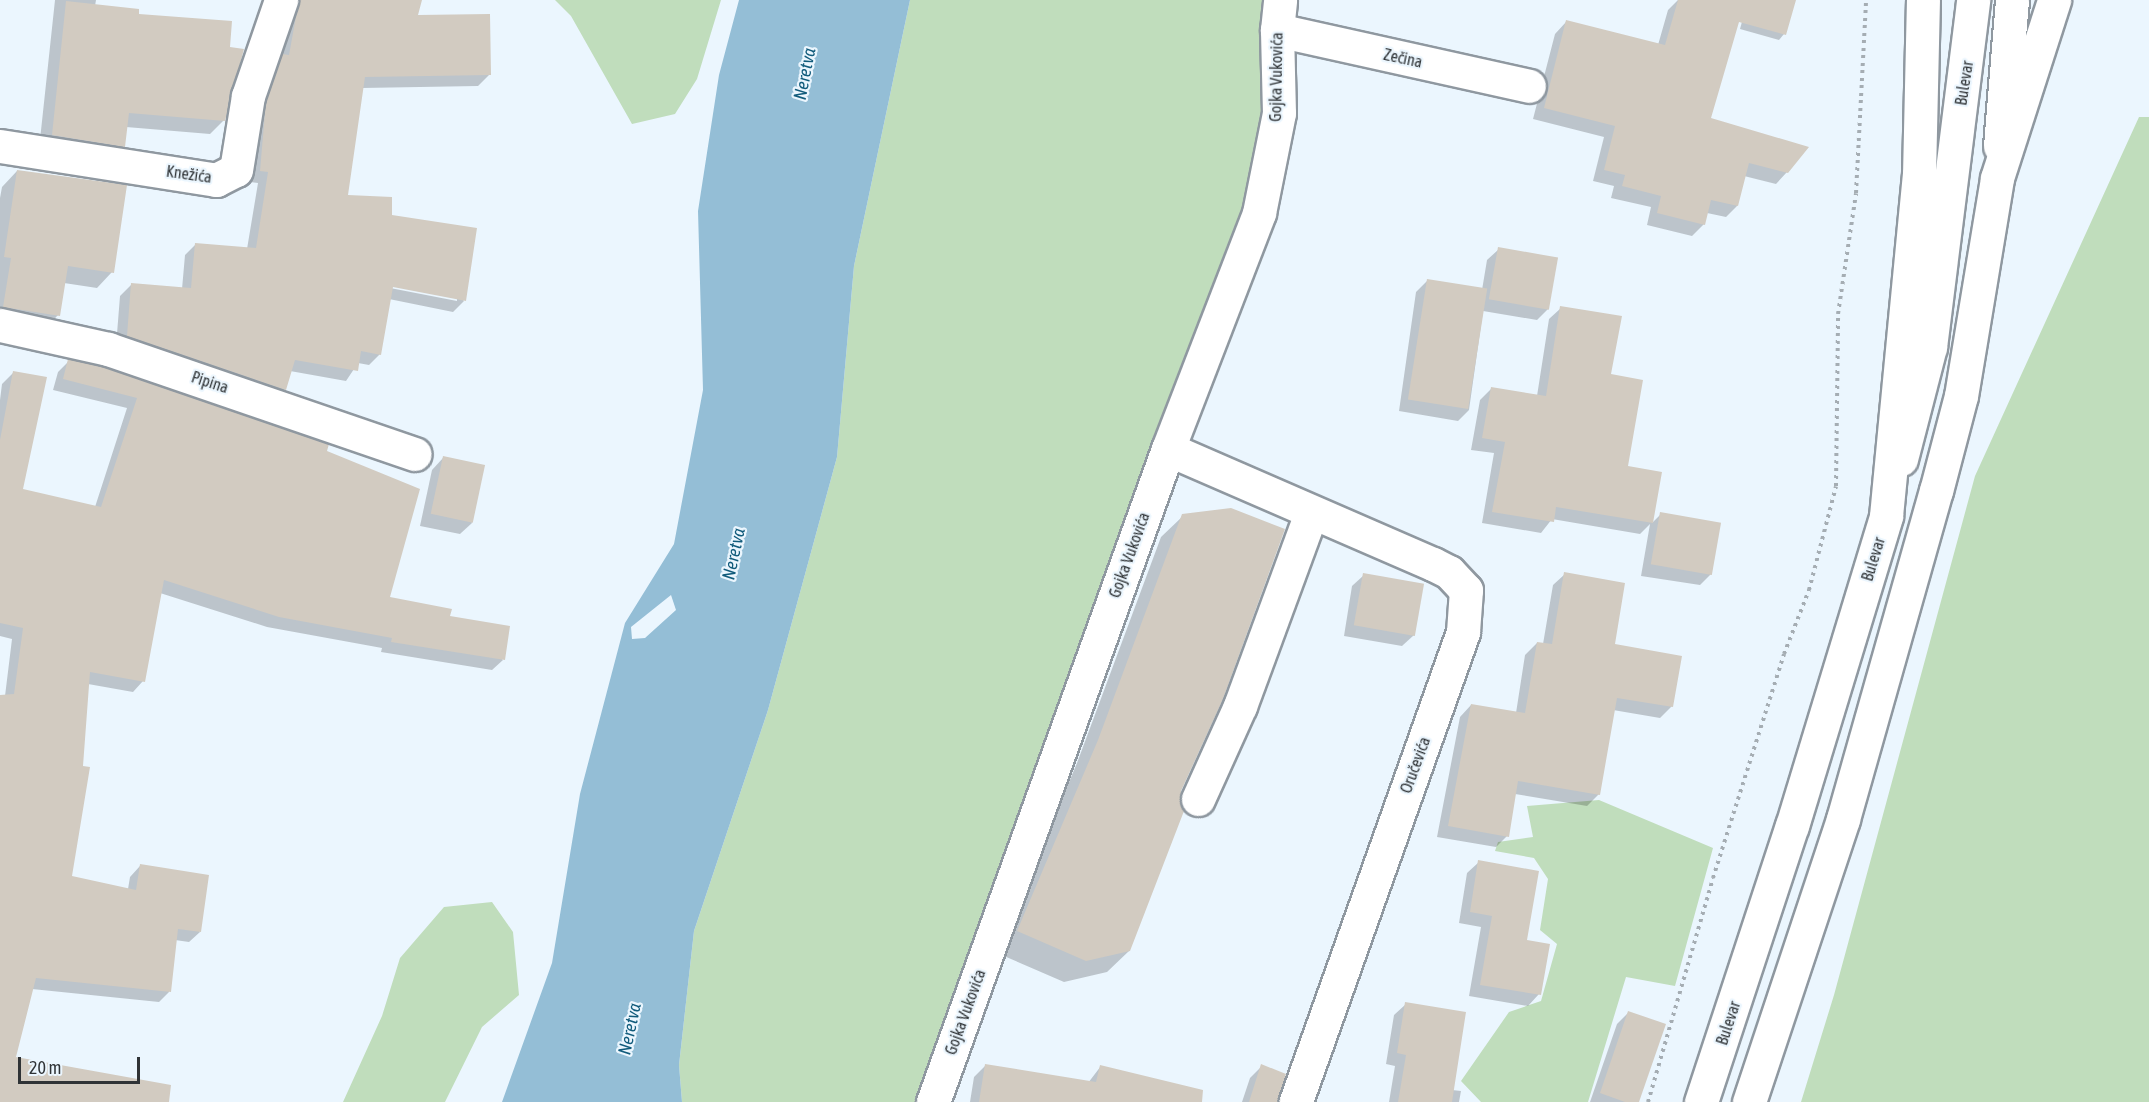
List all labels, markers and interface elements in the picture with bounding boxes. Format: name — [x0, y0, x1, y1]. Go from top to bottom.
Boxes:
street label: Gojka Vukovića — [1266, 32, 1286, 122]
street label: Zečina — [1382, 45, 1424, 71]
water label: Neretva — [789, 46, 821, 102]
street label: Bulevar — [1951, 59, 1977, 107]
street label: Knežića — [165, 161, 213, 187]
street label: Pipina — [189, 367, 231, 397]
street label: Gojka Vukovića — [1105, 510, 1153, 600]
water label: Neretva — [718, 526, 750, 582]
street label: Bulevar — [1857, 535, 1889, 583]
street label: Oručevića — [1396, 734, 1434, 796]
street label: Gojka Vukovića — [941, 967, 989, 1057]
street label: Bulevar — [1712, 999, 1744, 1047]
water label: Neretva — [614, 1001, 646, 1057]
scale bar — [21, 1045, 142, 1083]
text: 20 m — [29, 1057, 61, 1078]

